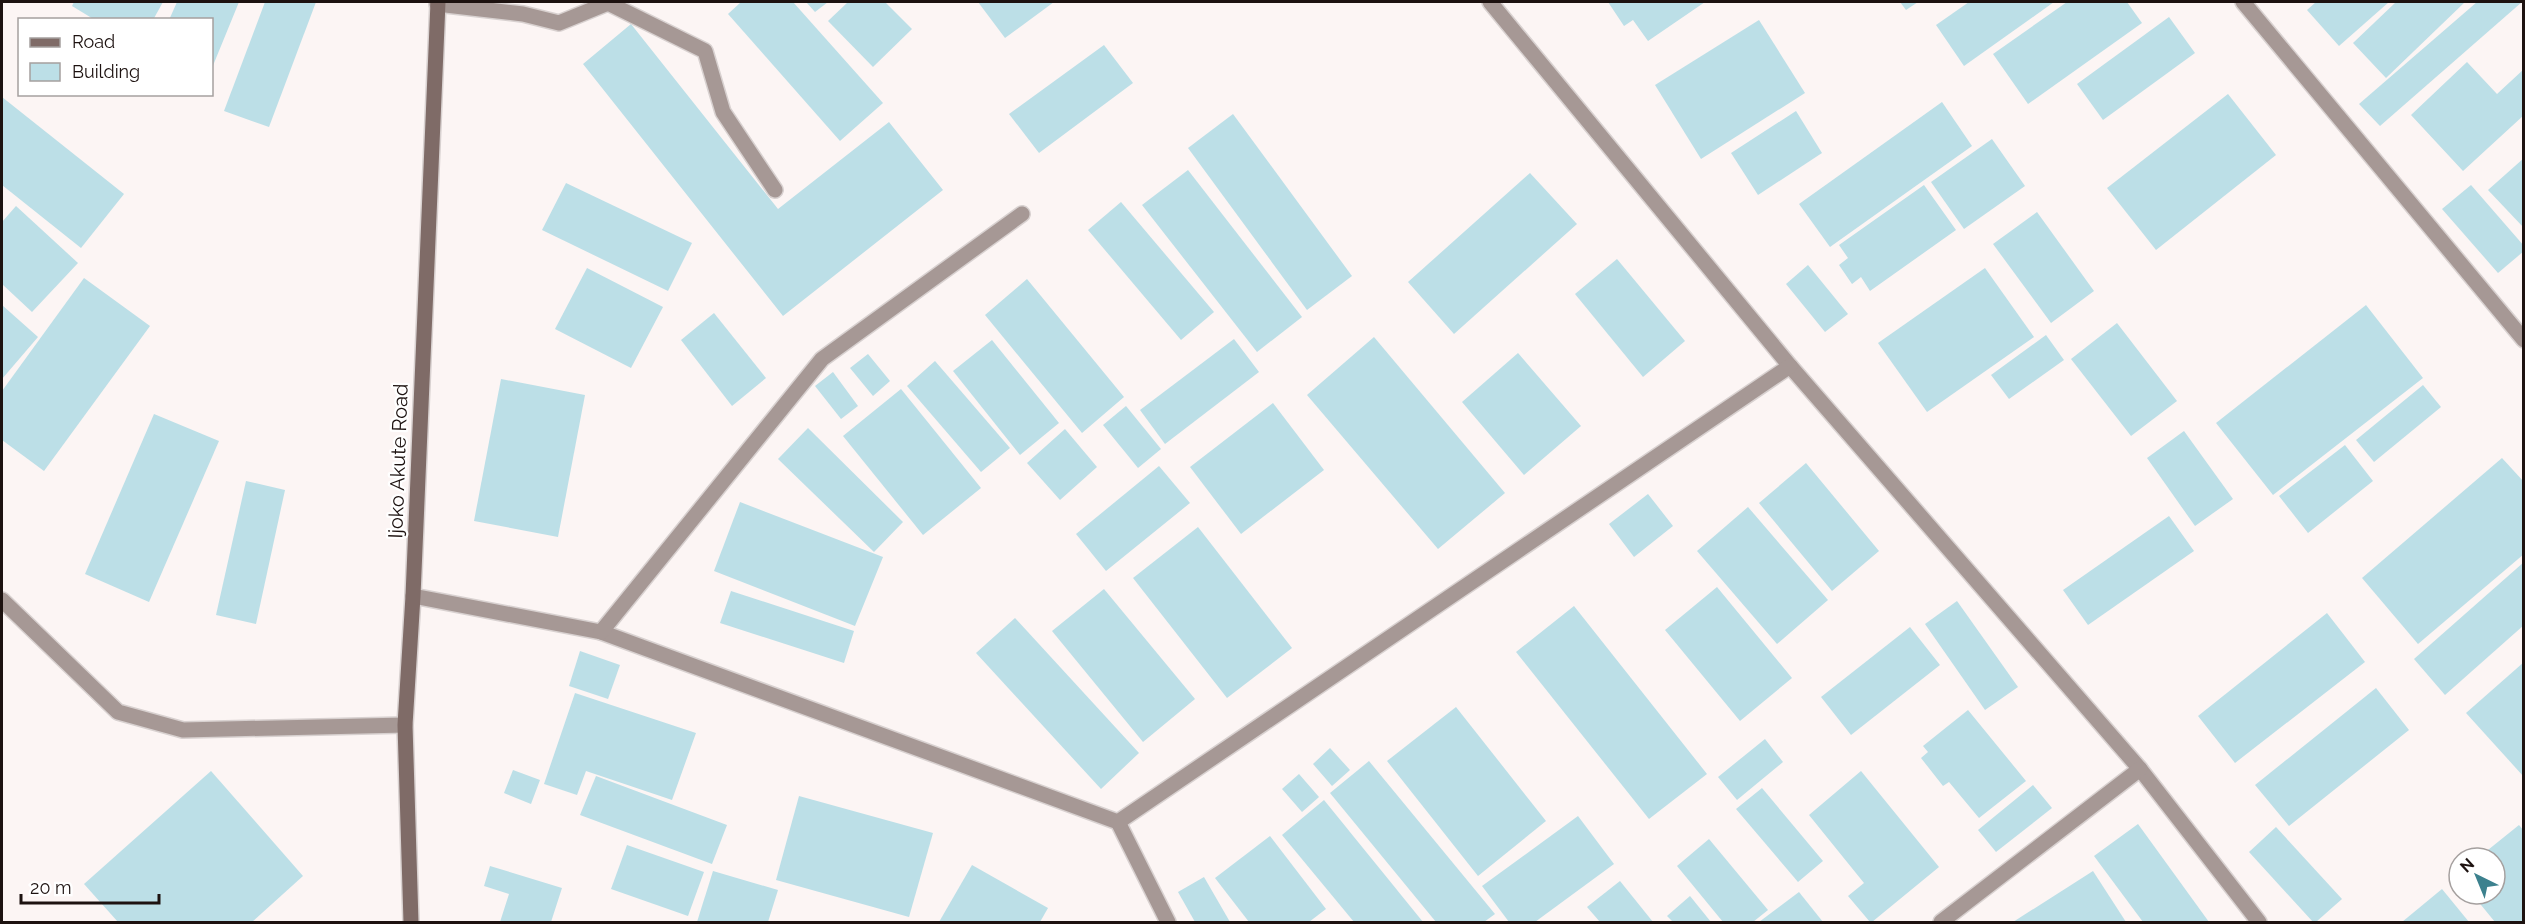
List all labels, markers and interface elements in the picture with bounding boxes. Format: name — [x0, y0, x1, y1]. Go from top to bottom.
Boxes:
legend — [18, 18, 213, 96]
text: Road — [72, 31, 115, 52]
text: Building — [72, 61, 140, 82]
street label: Ijoko Akute Road — [383, 383, 413, 539]
north arrow — [2447, 846, 2507, 906]
text: N — [2456, 854, 2478, 877]
scale bar — [21, 867, 159, 905]
text: 20 m — [30, 877, 72, 898]

